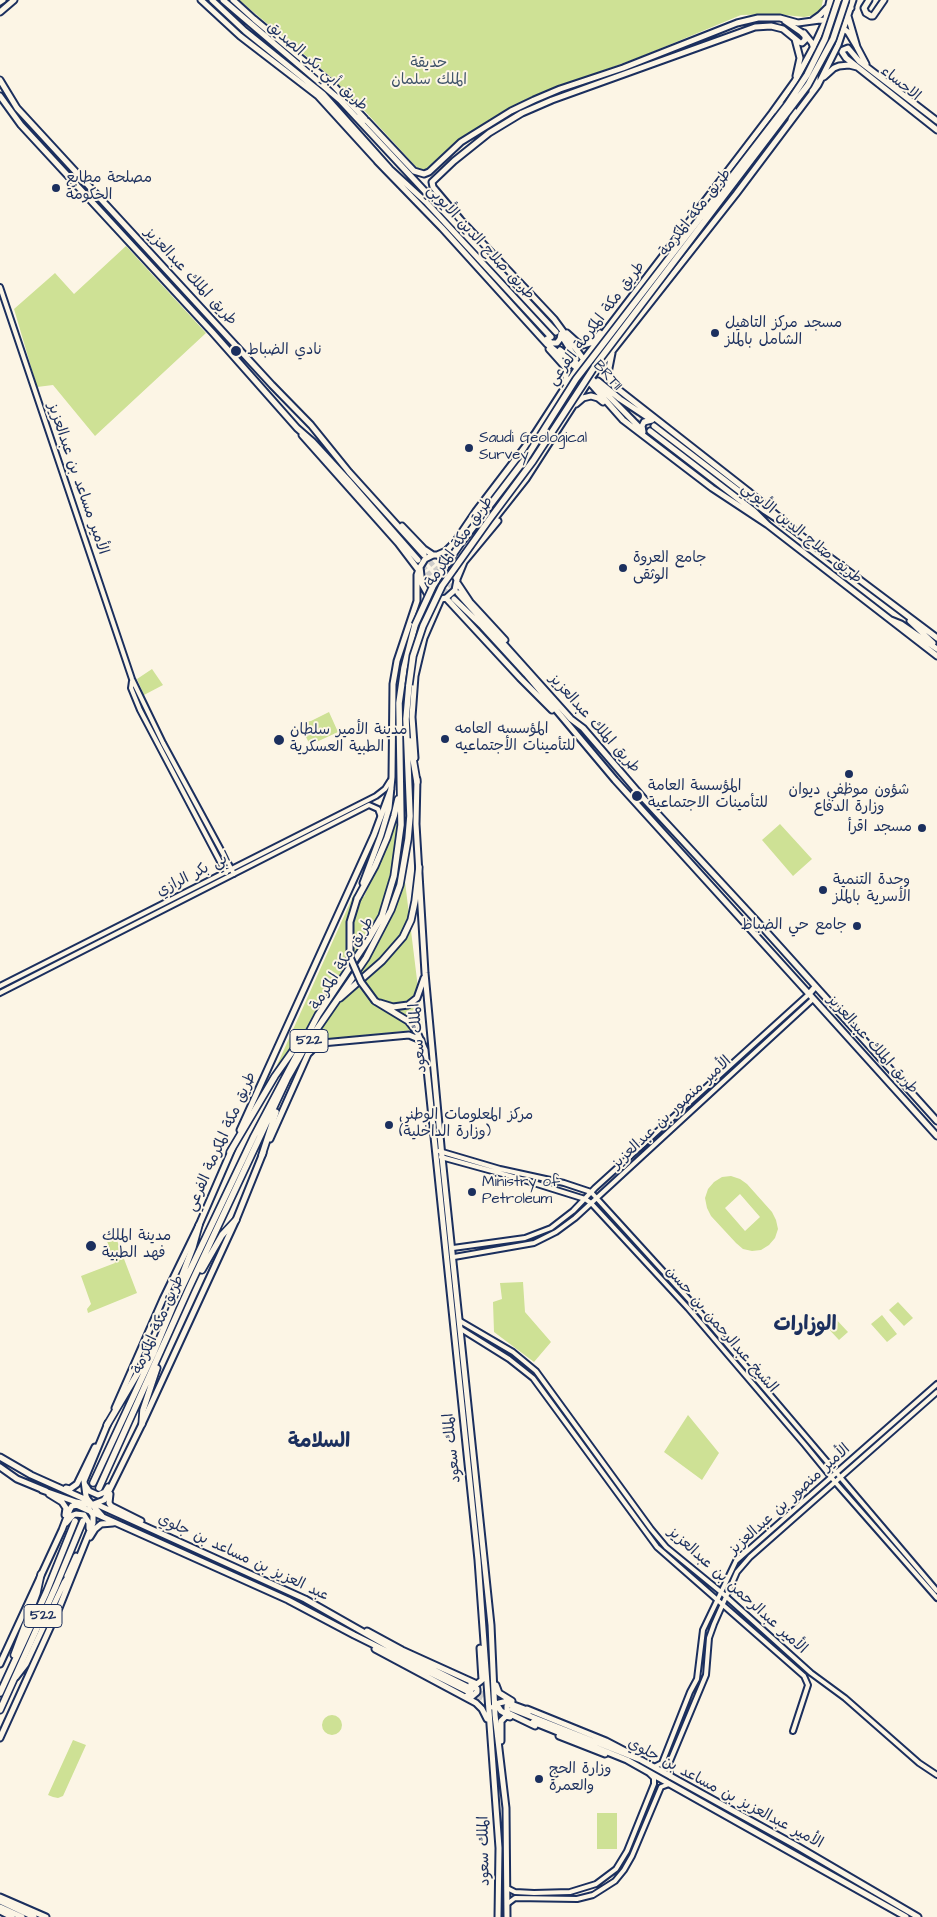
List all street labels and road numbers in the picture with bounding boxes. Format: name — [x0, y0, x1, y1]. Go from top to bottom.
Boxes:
street label: طريق أبي بكر الصديق — [263, 18, 371, 116]
street label: الاحساء — [876, 62, 924, 106]
street label: طريق مكة المكرمة — [656, 166, 736, 260]
street label: طريق صلاح الدين الأيوبي — [422, 182, 538, 304]
street label: طريق الملك عبدالعزيز — [140, 224, 240, 330]
street label: طريق مكة المكرمة الفرعي — [545, 258, 649, 390]
street label: BRT11 — [589, 357, 625, 395]
street label: الأمير مساعد بن عبدالعزيز — [43, 401, 111, 557]
street label: طريق صلاح الدين الأيوبي — [737, 480, 865, 588]
street label: طريق مكة المكرمة — [422, 493, 498, 591]
street label: طريق الملك عبدالعزيز — [545, 671, 643, 777]
street label: ابي بكر الرازي — [154, 849, 234, 901]
street label: طريق مكة المكرمة — [307, 914, 379, 1014]
street label: طريق الملك عبدالعزيز — [823, 992, 921, 1098]
street label: الملك سعود — [406, 1002, 432, 1074]
road number: 522 — [290, 1030, 328, 1052]
street label: الأمير منصور بن عبدالعزيز — [608, 1053, 736, 1173]
street label: طريق مكة المكرمة الفرعي — [183, 1070, 261, 1214]
street label: الشيخ عبدالرحمن بن حسن — [661, 1263, 781, 1397]
street label: طريق مكة المكرمة — [129, 1273, 189, 1377]
street label: الملك سعود — [440, 1412, 466, 1484]
street label: الأمير منصور بن عبدالعزيز — [725, 1441, 855, 1559]
street label: عبد العزيز بن مساعد بن جلوي — [155, 1510, 331, 1606]
street label: الأمير عبدالرحمن بن عبدالعزيز — [664, 1524, 810, 1658]
road number: 522 — [24, 1604, 62, 1628]
street label: الأمير عبدالعزيز بن مساعد بن جلوي — [624, 1735, 826, 1853]
street label: الملك سعود — [475, 1816, 495, 1886]

